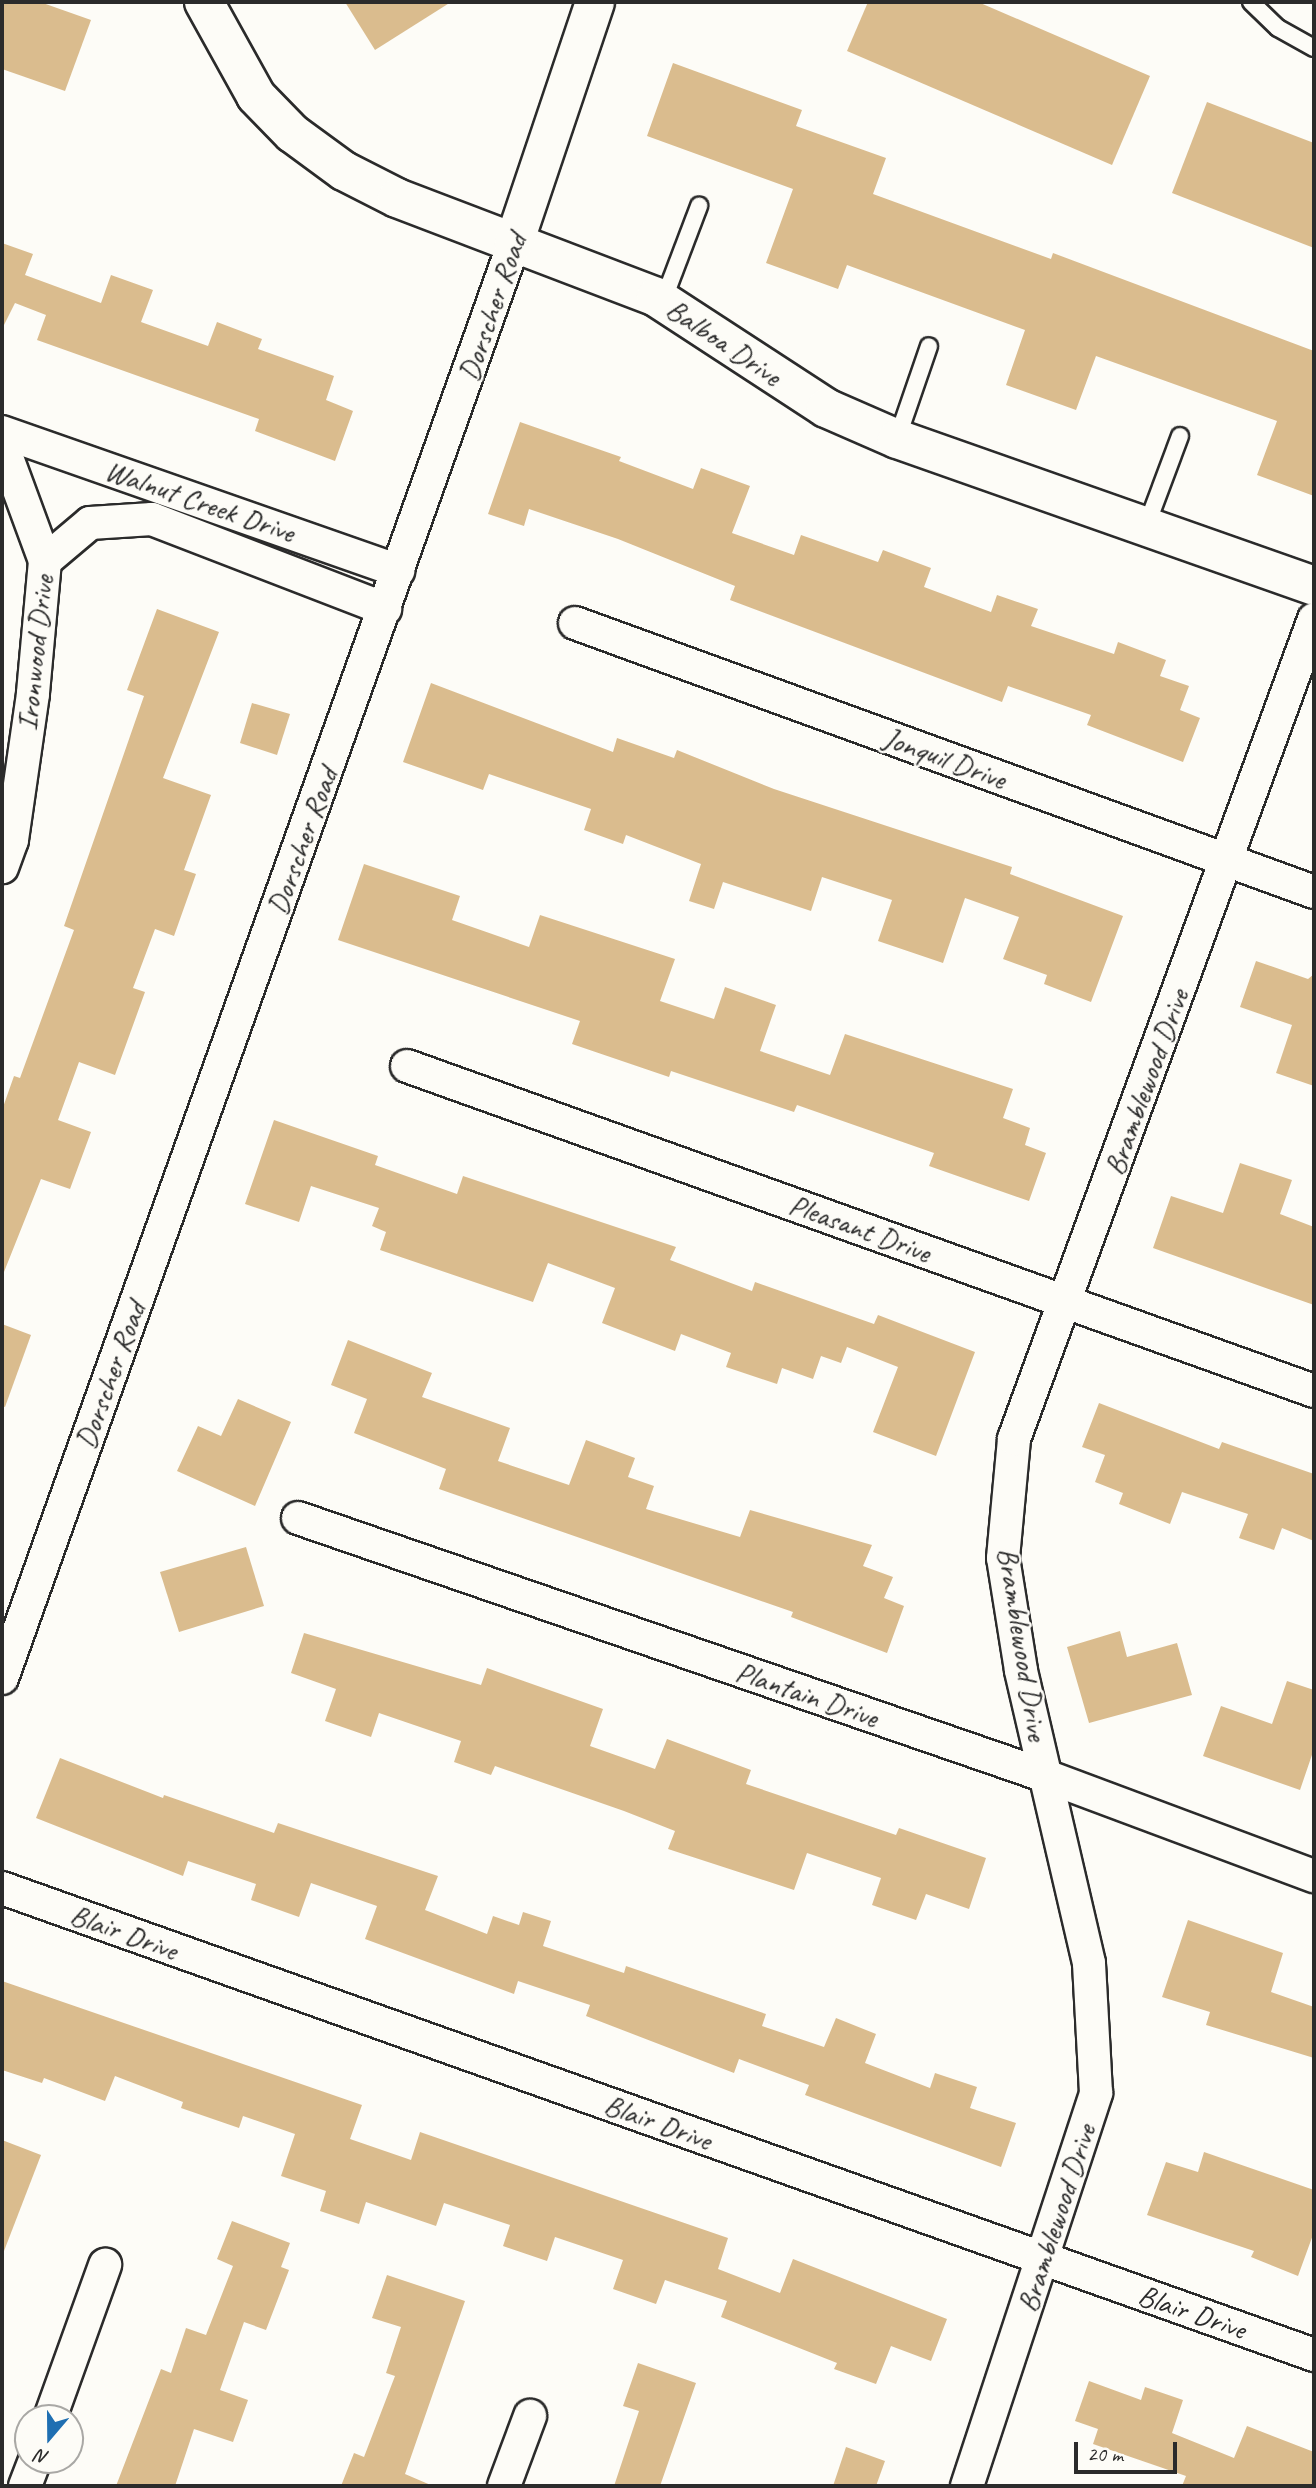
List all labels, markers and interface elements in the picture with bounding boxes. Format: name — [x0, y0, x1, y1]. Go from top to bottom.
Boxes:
street label: Dorscher Road — [450, 229, 534, 385]
street label: Balboa Drive — [660, 290, 788, 394]
street label: Walnut Creek Drive — [100, 452, 300, 550]
street label: Ironwood Drive — [9, 573, 61, 733]
street label: Jonquil Drive — [879, 719, 1011, 797]
street label: Dorscher Road — [259, 763, 345, 919]
street label: Bramblewood Drive — [1096, 984, 1196, 1180]
street label: Pleasant Drive — [784, 1186, 936, 1270]
street label: Dorscher Road — [67, 1297, 153, 1453]
street label: Bramblewood Drive — [990, 1545, 1056, 1743]
street label: Plantain Drive — [731, 1653, 883, 1735]
street label: Blair Drive — [65, 1896, 183, 1968]
street label: Blair Drive — [599, 2086, 717, 2158]
street label: Bramblewood Drive — [1009, 2120, 1103, 2316]
street label: Blair Drive — [1133, 2277, 1251, 2347]
north arrow — [14, 2404, 84, 2474]
scale bar — [1078, 2428, 1181, 2472]
text: 20 m — [1087, 2441, 1123, 2467]
text: N — [33, 2444, 52, 2470]

